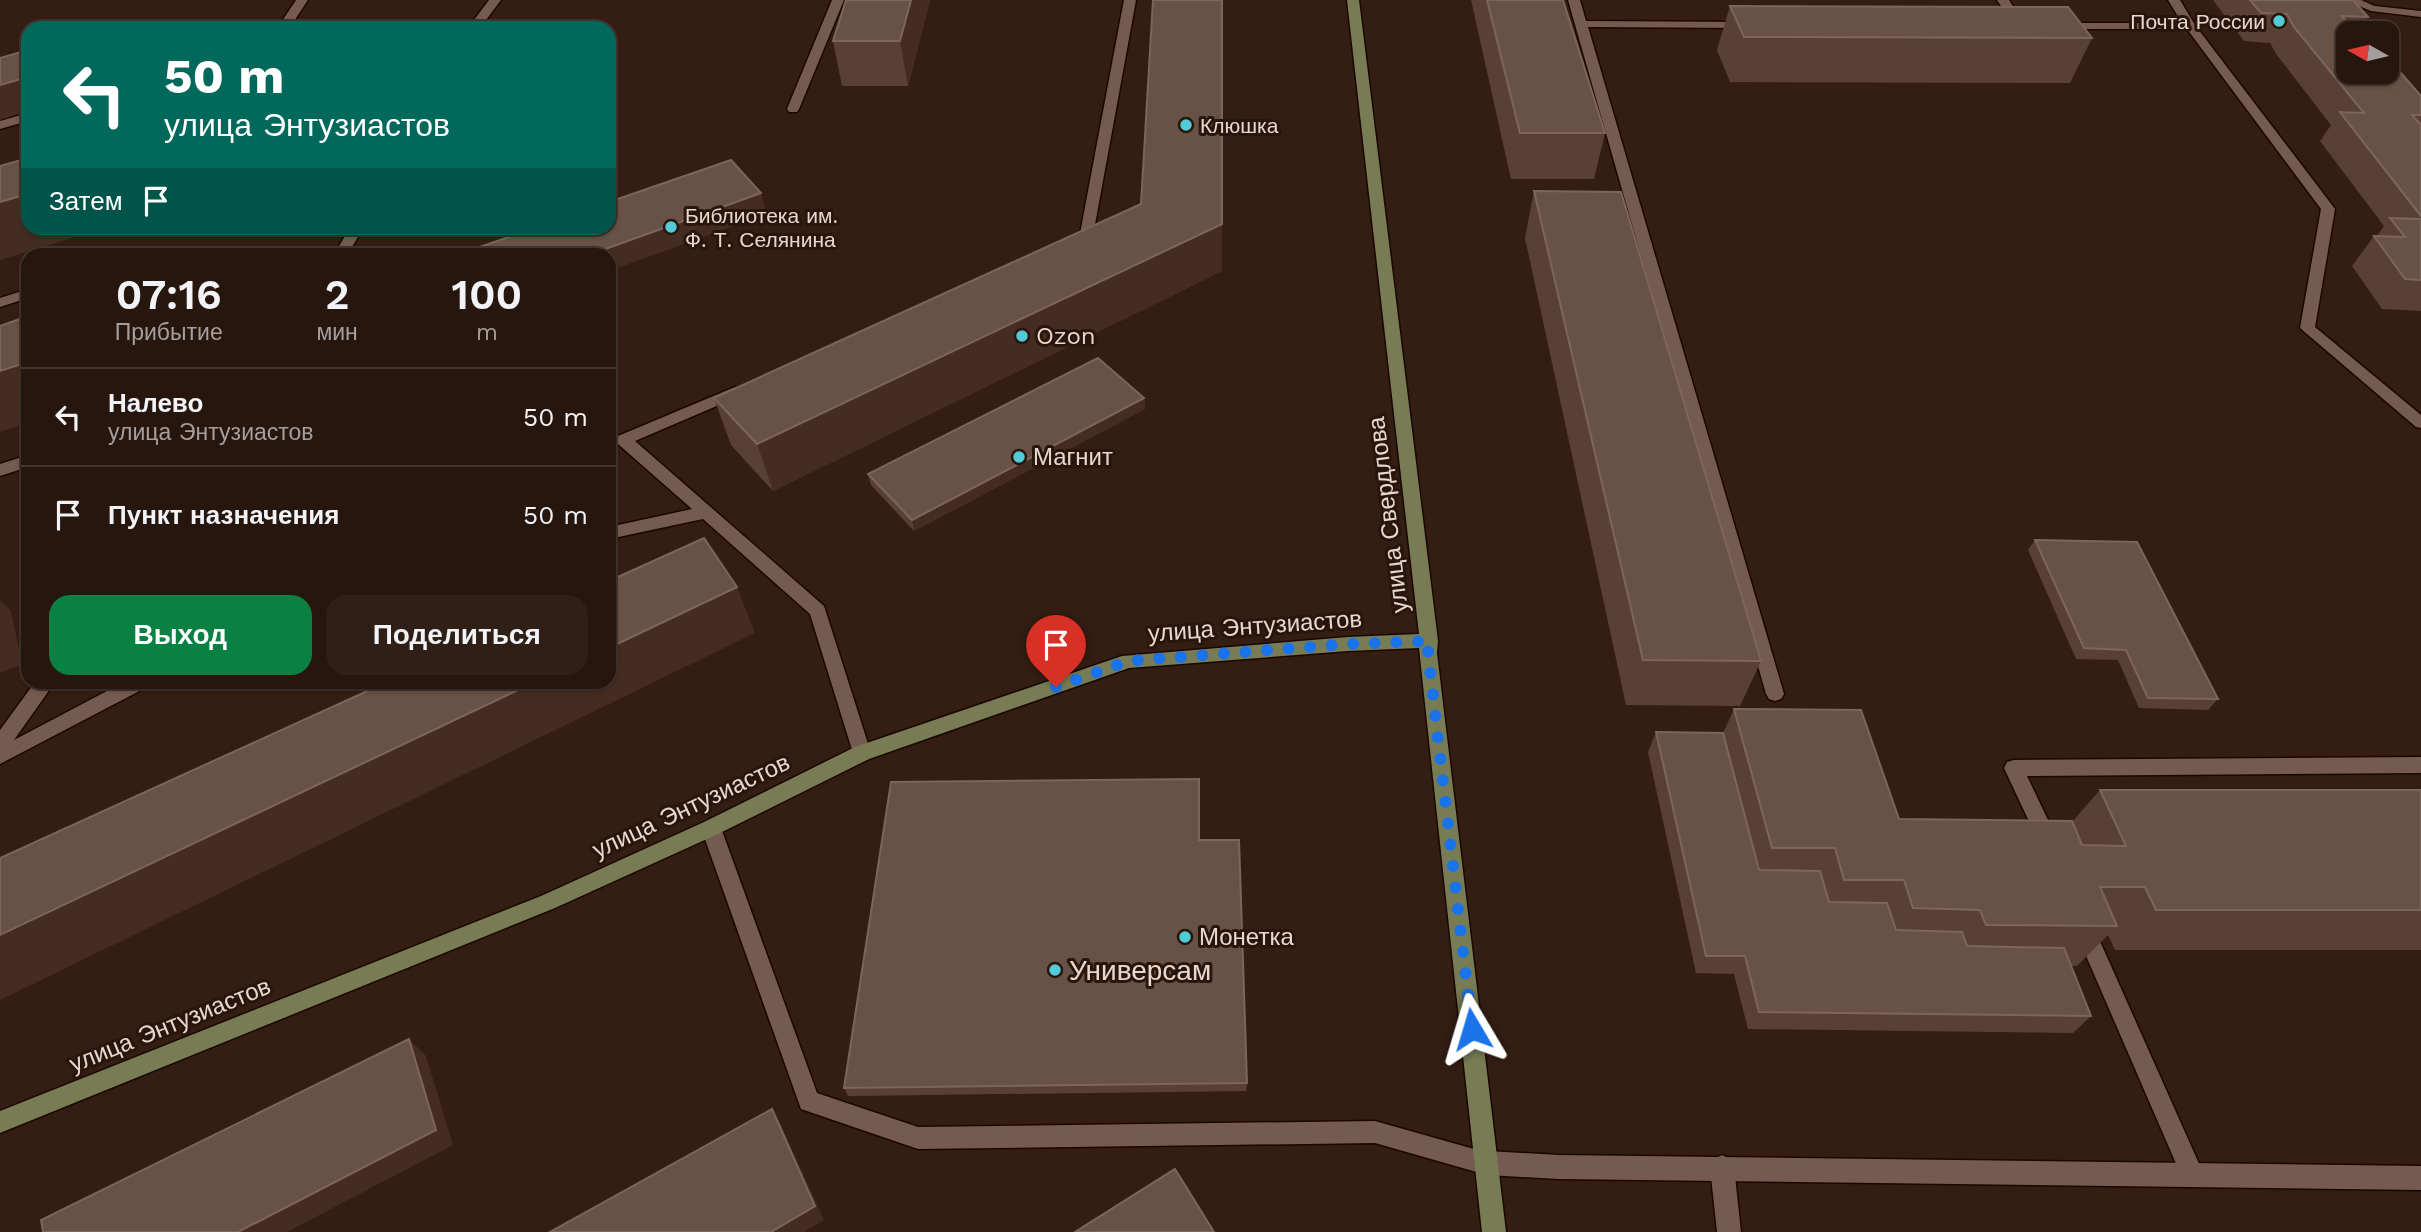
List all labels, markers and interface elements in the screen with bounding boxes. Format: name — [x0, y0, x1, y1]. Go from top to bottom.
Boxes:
place label: Почта России — [2130, 9, 2265, 34]
marker: Почта России — [2271, 13, 2287, 29]
north arrow — [2336, 21, 2399, 84]
map controls — [2336, 21, 2399, 84]
text: 50 m — [164, 47, 284, 105]
icon: left — [49, 49, 140, 140]
text: улица Энтузиастов — [164, 106, 450, 144]
place label: Клюшка — [1200, 113, 1279, 138]
marker: Клюшка — [1178, 117, 1194, 133]
icon: arrive — [137, 182, 175, 220]
text: Затем — [49, 186, 123, 216]
place label: Библиотека им. Ф. Т. Селянина — [685, 203, 838, 252]
marker: Библиотека им. Ф. Т. Селянина — [663, 219, 679, 235]
text: 07:16 — [116, 270, 222, 319]
text: 2 — [325, 270, 349, 319]
text: 100 — [451, 270, 522, 319]
text: Прибытие — [115, 319, 223, 346]
text: мин — [316, 319, 358, 346]
text: m — [476, 319, 498, 346]
place label: Ozon — [1036, 322, 1096, 350]
marker: Ozon — [1014, 328, 1030, 344]
text: Налево — [108, 388, 203, 418]
icon: left — [49, 398, 87, 436]
text: 50 m — [523, 402, 588, 432]
street label: улица Свердлова — [1362, 415, 1414, 615]
text: улица Энтузиастов — [108, 419, 314, 446]
place label: Магнит — [1033, 443, 1113, 471]
marker: Магнит — [1011, 449, 1027, 465]
icon: arrive — [49, 496, 87, 534]
text: Пункт назначения — [108, 500, 339, 530]
text: 50 m — [523, 500, 588, 530]
button: Выход — [49, 595, 312, 675]
button: Поделиться — [326, 595, 588, 675]
street label: улица Энтузиастов — [1147, 605, 1363, 647]
pin — [1026, 615, 1086, 687]
icon: arrive — [1037, 626, 1075, 664]
street label: улица Энтузиастов — [588, 748, 794, 864]
place label: Монетка — [1199, 923, 1294, 951]
marker: Монетка — [1177, 929, 1193, 945]
place label: Универсам — [1069, 954, 1211, 987]
marker: Универсам — [1047, 962, 1063, 978]
street label: улица Энтузиастов — [65, 972, 275, 1078]
position arrow — [1435, 992, 1509, 1066]

